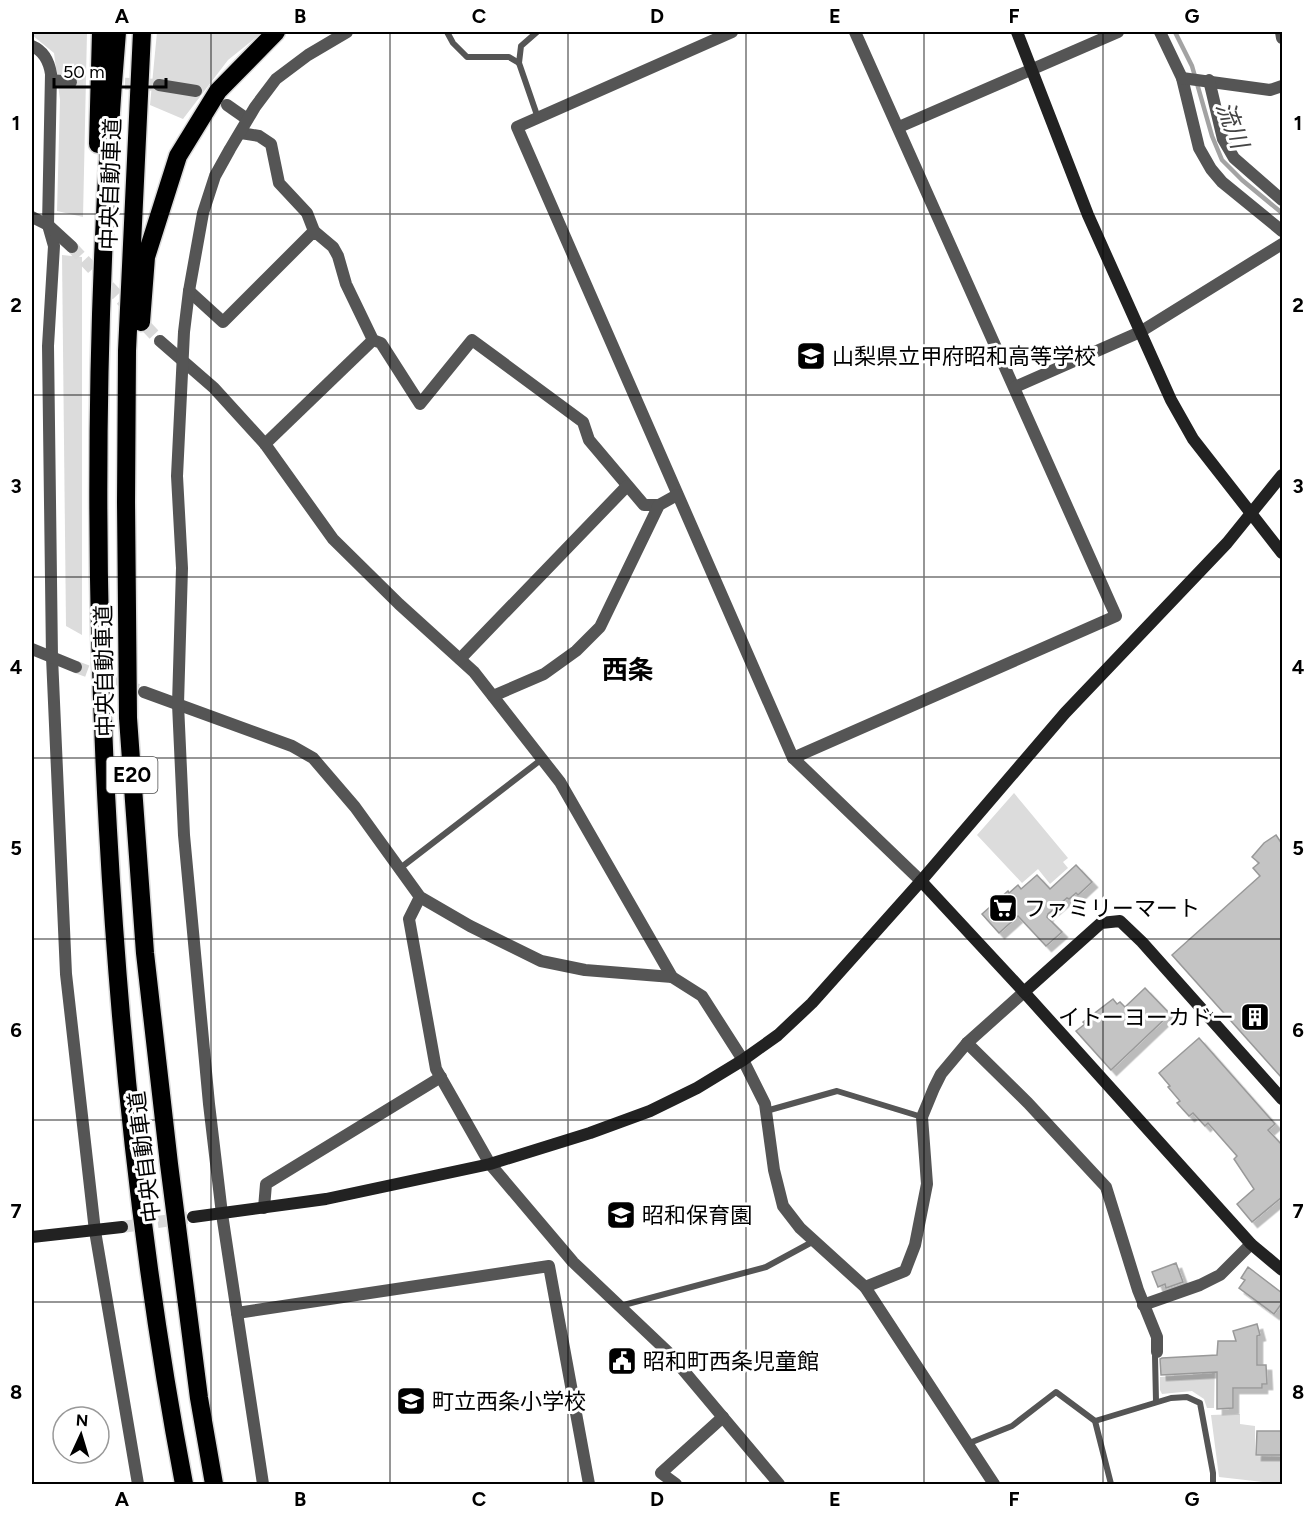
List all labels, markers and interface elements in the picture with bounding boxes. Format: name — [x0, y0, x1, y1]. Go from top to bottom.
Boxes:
text: A — [115, 4, 130, 28]
text: B — [294, 4, 306, 28]
text: C — [472, 4, 486, 28]
text: D — [650, 4, 664, 28]
text: E — [829, 4, 841, 28]
text: F — [1008, 4, 1020, 28]
text: G — [1185, 4, 1200, 28]
scale bar — [54, 51, 166, 89]
text: 50 m — [63, 61, 105, 83]
water label: 流川 — [1210, 97, 1256, 155]
text: 1 — [12, 111, 20, 135]
text: 1 — [1294, 111, 1302, 135]
street label: 中央自動車道 — [95, 118, 126, 250]
text: 2 — [10, 293, 22, 317]
text: 2 — [1292, 293, 1304, 317]
school or university icon: 山梨県立甲府昭和高等学校 — [795, 340, 827, 372]
place label: 山梨県立甲府昭和高等学校 — [832, 343, 1096, 370]
text: 3 — [10, 474, 22, 498]
text: 3 — [1292, 474, 1304, 498]
street label: 中央自動車道 — [90, 605, 119, 737]
district label: 西条 — [602, 654, 654, 686]
text: 4 — [10, 655, 23, 679]
text: 4 — [1292, 655, 1305, 679]
road number: E20 — [106, 757, 158, 793]
text: 5 — [10, 836, 22, 860]
text: 5 — [1292, 836, 1304, 860]
supermarket icon: ファミリーマート — [987, 892, 1019, 924]
place label: ファミリーマート — [1024, 895, 1200, 922]
building icon: イトーヨーカドー — [1239, 1001, 1271, 1033]
place label: イトーヨーカドー — [1058, 1004, 1234, 1031]
text: 6 — [10, 1018, 22, 1042]
text: 6 — [1292, 1018, 1304, 1042]
street label: 中央自動車道 — [123, 1090, 166, 1224]
text: 7 — [10, 1199, 22, 1223]
school or university icon: 昭和保育園 — [605, 1199, 637, 1231]
text: 7 — [1292, 1199, 1304, 1223]
place label: 昭和保育園 — [642, 1202, 752, 1229]
public building icon: 昭和町西条児童館 — [606, 1345, 638, 1377]
place label: 昭和町西条児童館 — [643, 1348, 819, 1375]
text: 8 — [10, 1380, 22, 1404]
text: 8 — [1292, 1380, 1304, 1404]
school or university icon: 町立西条小学校 — [395, 1385, 427, 1417]
place label: 町立西条小学校 — [432, 1388, 586, 1415]
north arrow — [51, 1405, 111, 1465]
text: N — [75, 1411, 89, 1430]
text: A — [115, 1487, 130, 1511]
text: B — [294, 1487, 306, 1511]
text: C — [472, 1487, 486, 1511]
text: D — [650, 1487, 664, 1511]
text: E — [829, 1487, 841, 1511]
text: F — [1008, 1487, 1020, 1511]
text: G — [1185, 1487, 1200, 1511]

